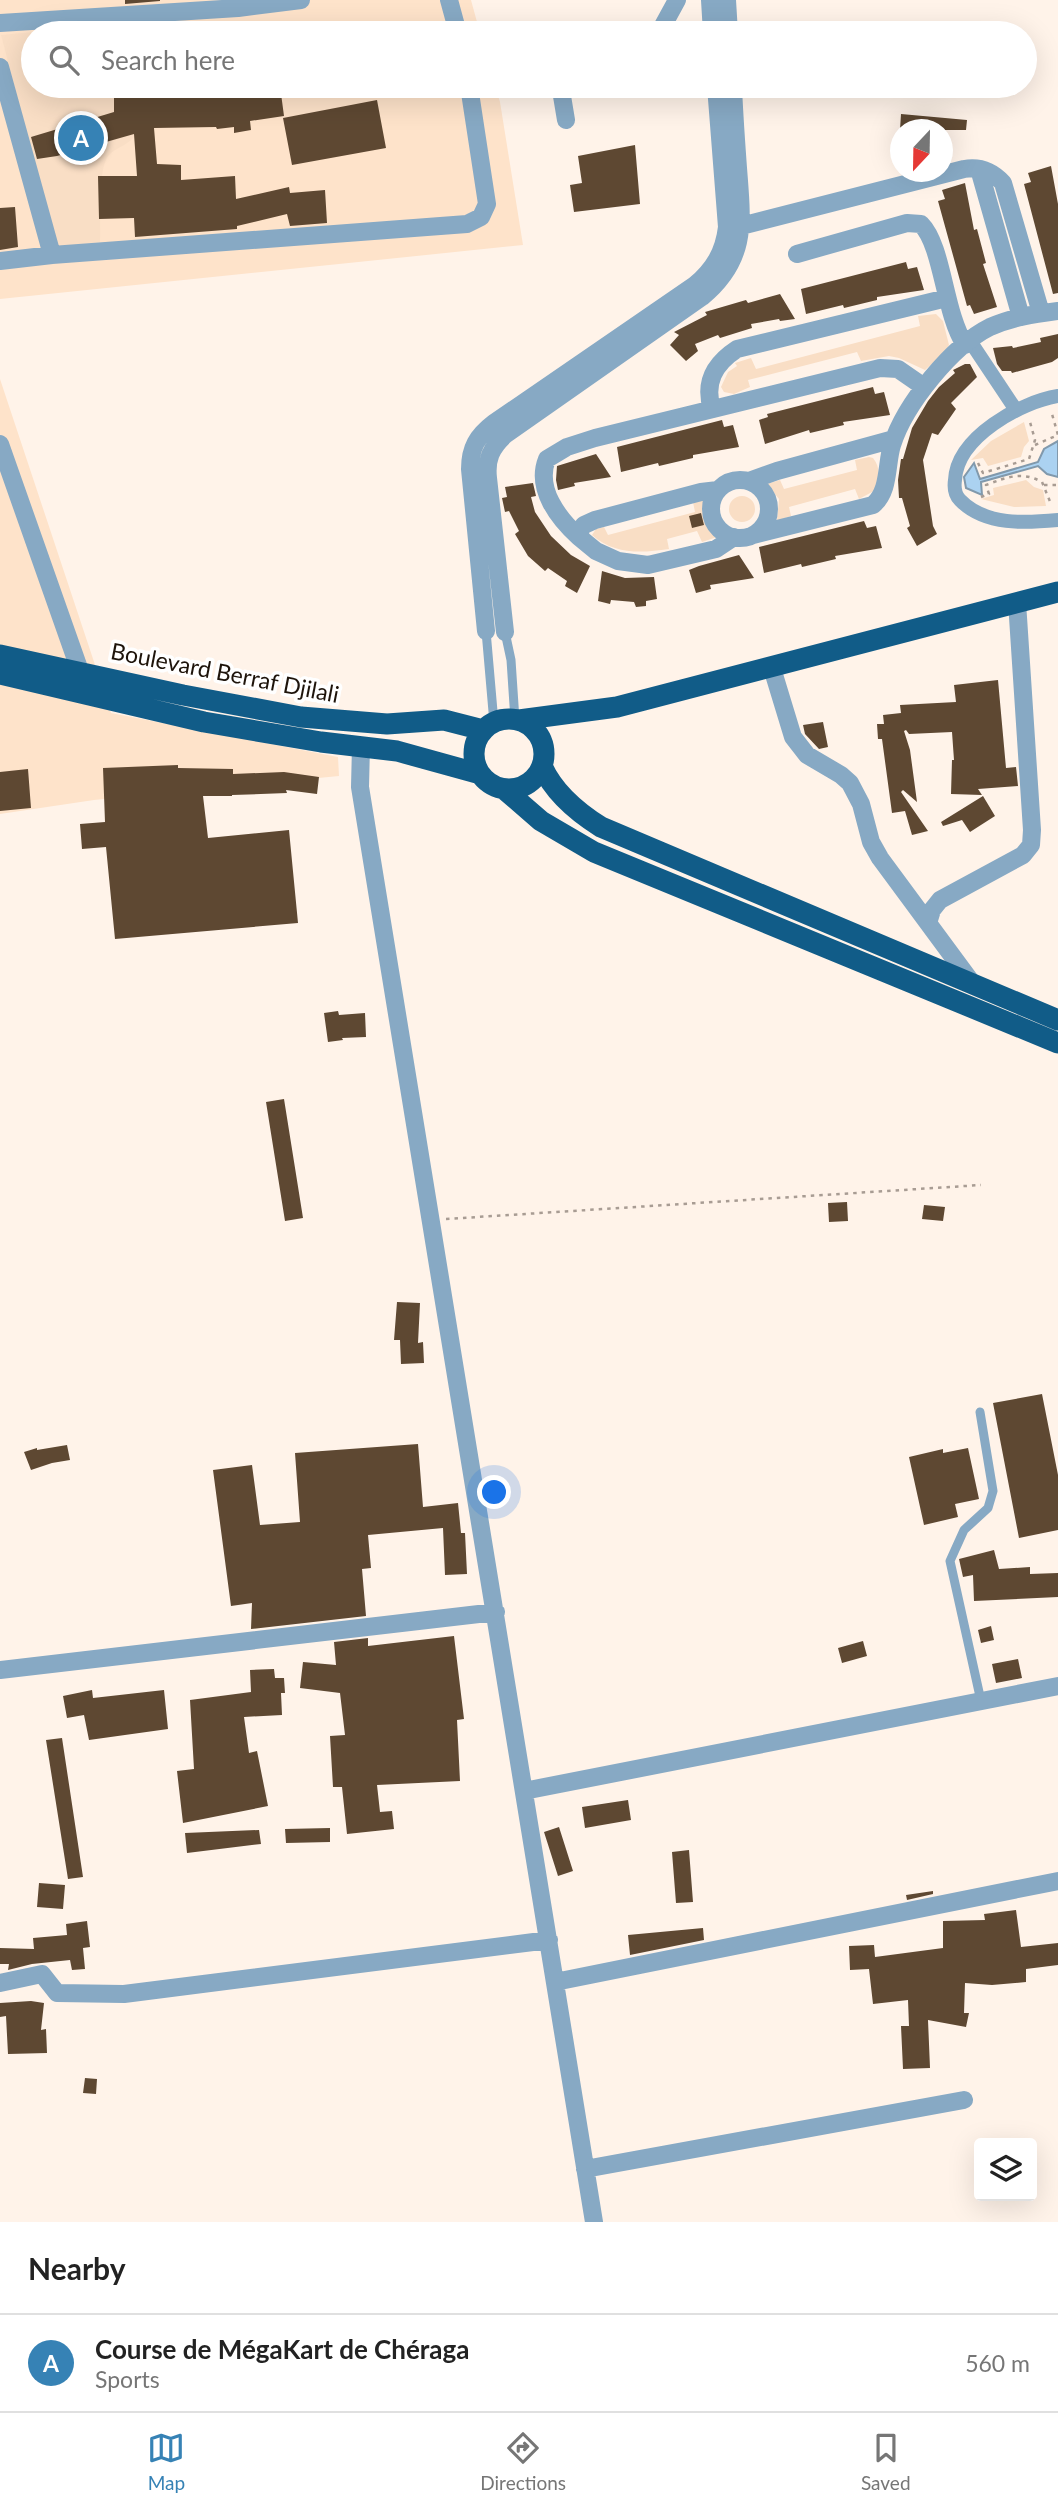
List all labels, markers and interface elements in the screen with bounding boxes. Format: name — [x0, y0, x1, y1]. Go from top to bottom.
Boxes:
search box — [21, 21, 1037, 98]
icon: search — [45, 41, 83, 79]
text: Search here — [101, 44, 235, 76]
pin: A — [58, 112, 104, 164]
north arrow — [890, 119, 953, 182]
street label: Boulevard Berraf Djilali — [108, 636, 342, 708]
your location — [477, 1475, 511, 1509]
map controls — [974, 2138, 1037, 2201]
button: layers — [974, 2138, 1037, 2201]
text: Nearby — [28, 2250, 126, 2286]
text: Course de MégaKart de Chéraga — [95, 2333, 469, 2365]
text: A — [43, 2349, 59, 2377]
text: 560 m — [965, 2349, 1030, 2377]
text: Sports — [95, 2365, 160, 2393]
tab: Map — [147, 2429, 185, 2494]
tab: Directions — [480, 2429, 566, 2494]
tab: Saved — [861, 2429, 911, 2494]

